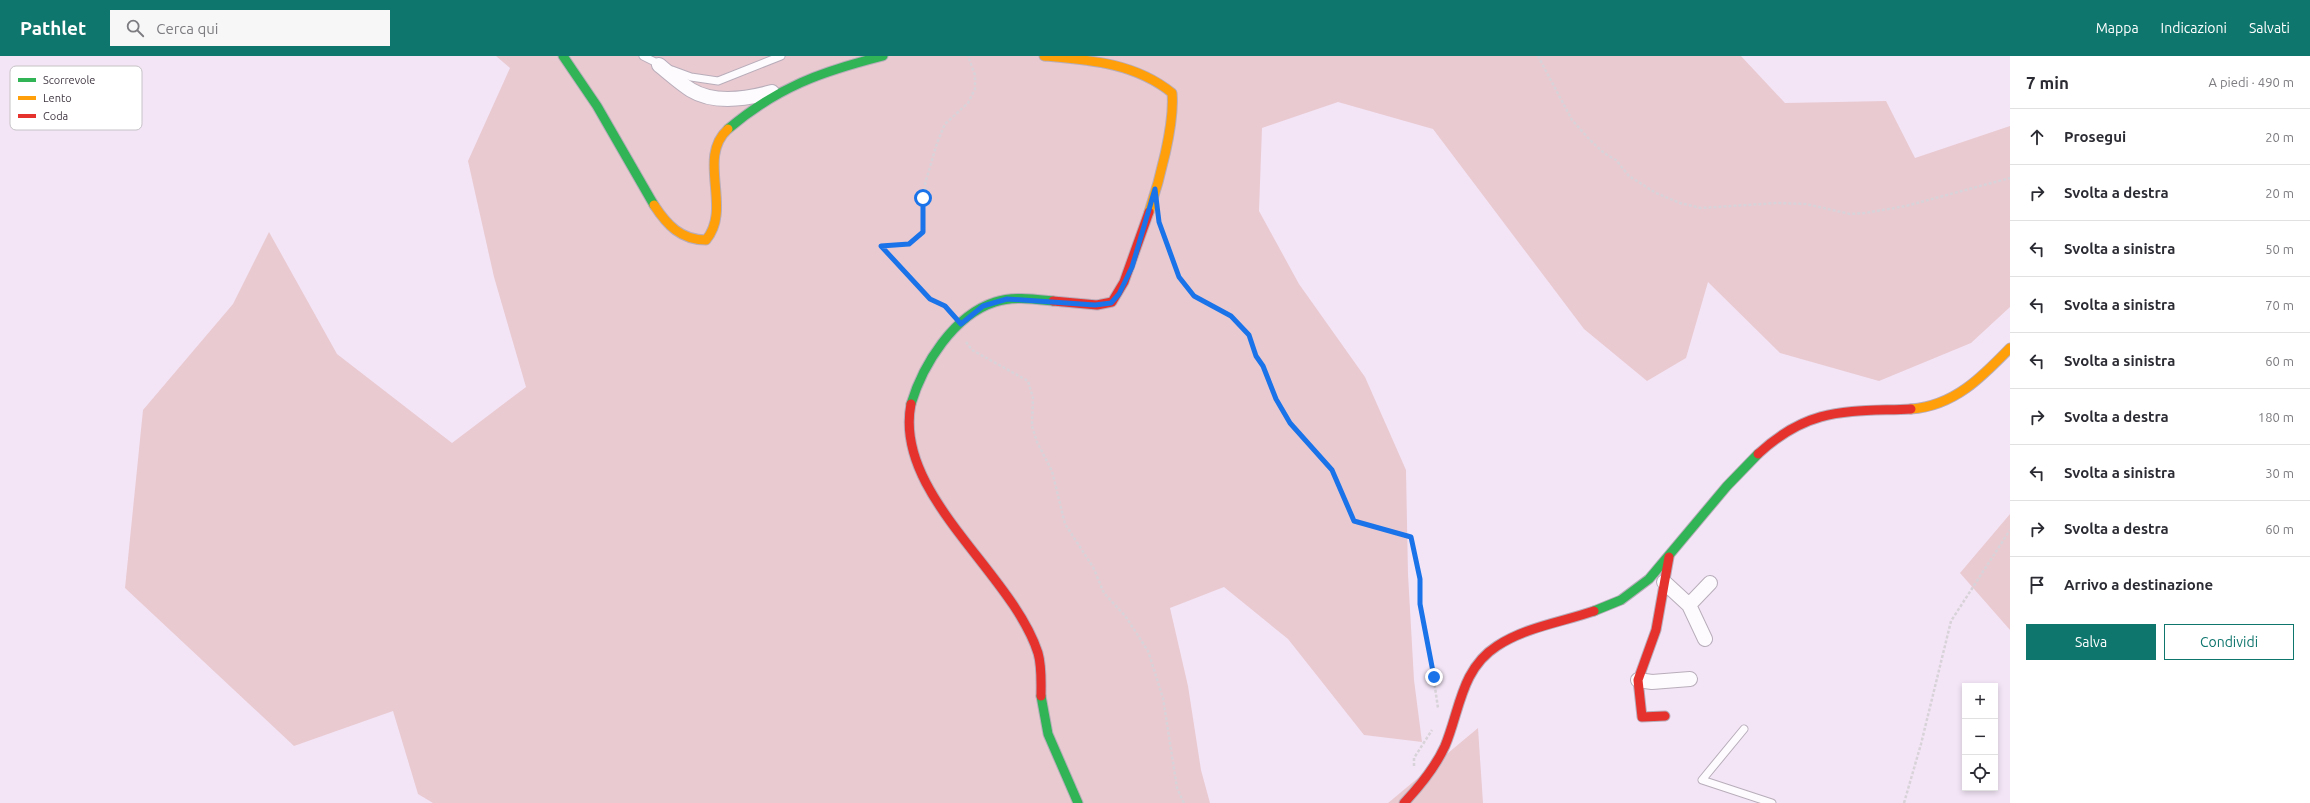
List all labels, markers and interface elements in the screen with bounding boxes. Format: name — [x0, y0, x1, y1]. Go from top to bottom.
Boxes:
search box — [110, 10, 390, 46]
text: Pathlet — [20, 17, 86, 39]
icon: search — [124, 17, 146, 39]
text: Cerca qui — [156, 20, 218, 37]
text: Mappa — [2096, 20, 2139, 36]
text: Indicazioni — [2161, 20, 2227, 36]
text: Salvati — [2249, 20, 2290, 36]
legend — [10, 66, 142, 130]
text: 7 min — [2026, 73, 2069, 92]
text: Scorrevole — [43, 74, 95, 86]
text: A piedi · 490 m — [2209, 75, 2294, 89]
text: Lento — [43, 92, 72, 104]
text: Coda — [43, 110, 68, 122]
icon: ahead — [2026, 126, 2048, 148]
text: Prosegui — [2064, 128, 2126, 145]
text: 20 m — [2265, 130, 2294, 144]
icon: right — [2026, 182, 2048, 204]
text: Svolta a destra — [2064, 184, 2169, 201]
text: 20 m — [2265, 186, 2294, 200]
route start — [914, 189, 932, 207]
icon: left — [2026, 238, 2048, 260]
text: Svolta a sinistra — [2064, 240, 2175, 257]
text: 50 m — [2265, 242, 2294, 256]
icon: left — [2026, 294, 2048, 316]
text: Svolta a sinistra — [2064, 296, 2175, 313]
text: 70 m — [2265, 298, 2294, 312]
icon: left — [2026, 350, 2048, 372]
text: Svolta a sinistra — [2064, 352, 2175, 369]
text: 60 m — [2265, 354, 2294, 368]
icon: right — [2026, 406, 2048, 428]
text: Svolta a destra — [2064, 408, 2169, 425]
text: 180 m — [2258, 410, 2294, 424]
icon: left — [2026, 462, 2048, 484]
text: Svolta a sinistra — [2064, 464, 2175, 481]
text: 30 m — [2265, 466, 2294, 480]
icon: right — [2026, 518, 2048, 540]
text: Svolta a destra — [2064, 520, 2169, 537]
text: 60 m — [2265, 522, 2294, 536]
icon: arrive — [2026, 574, 2048, 596]
text: Arrivo a destinazione — [2064, 576, 2213, 593]
button: Salva — [2026, 624, 2156, 660]
button: Condividi — [2164, 624, 2294, 660]
route end — [1425, 668, 1443, 686]
map controls — [1962, 683, 1998, 791]
button: + — [1962, 683, 1998, 719]
button: − — [1962, 719, 1998, 755]
button: locate — [1962, 755, 1998, 791]

